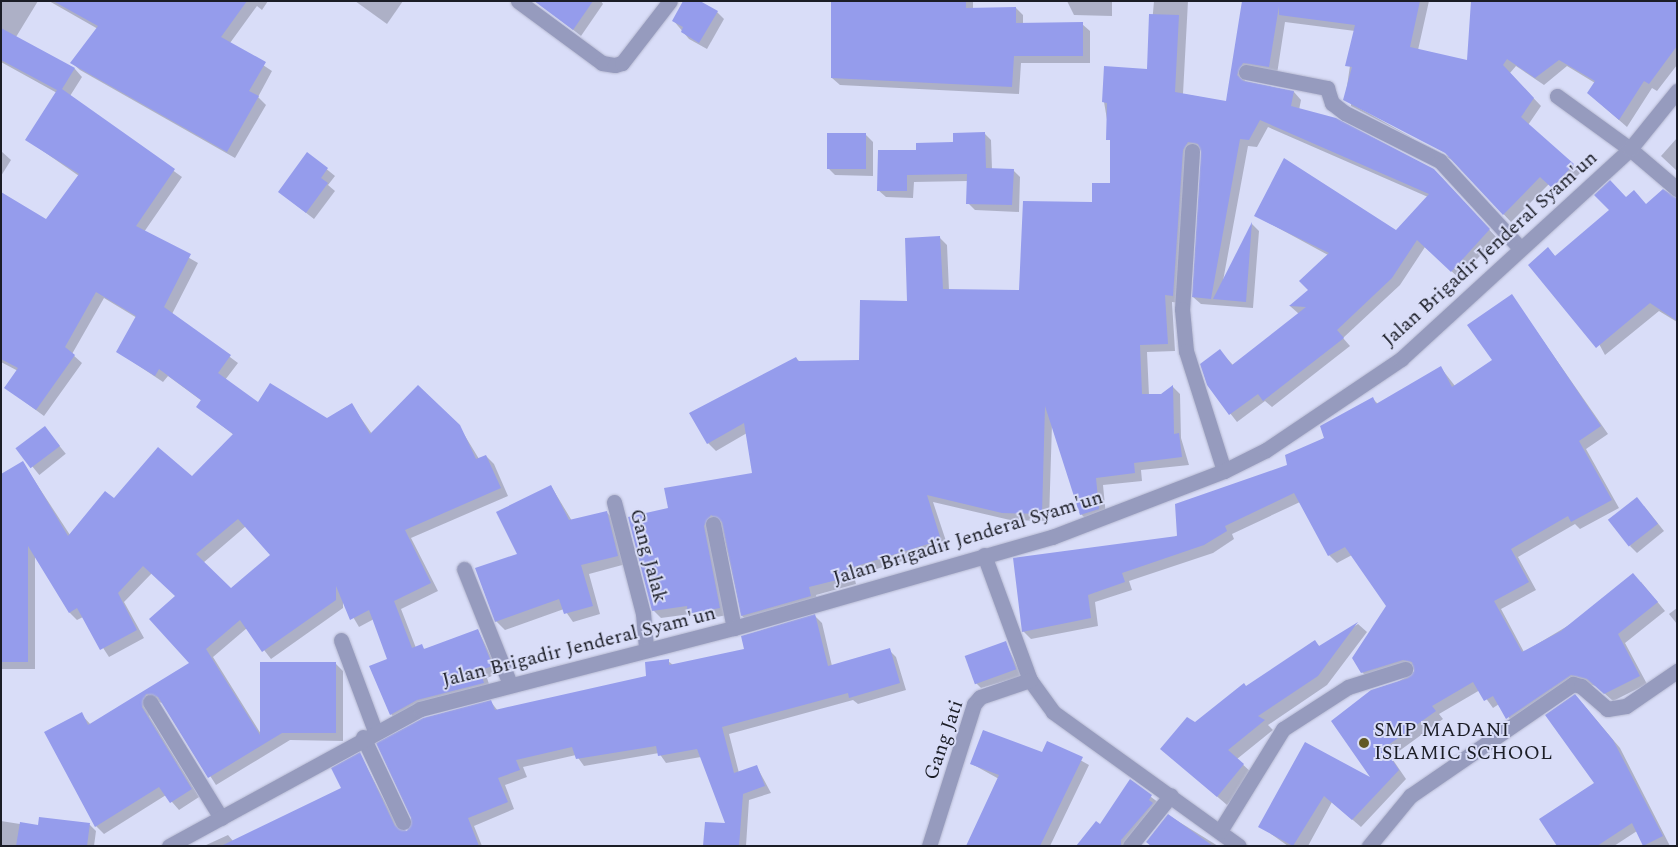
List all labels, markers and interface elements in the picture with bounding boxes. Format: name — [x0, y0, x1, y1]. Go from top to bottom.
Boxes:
street label: Jalan Brigadir Jenderal Syam'un — [1377, 146, 1603, 352]
street label: Jalan Brigadir Jenderal Syam'un — [830, 485, 1106, 591]
street label: Gang Jalak — [624, 506, 672, 606]
street label: Jalan Brigadir Jenderal Syam'un — [440, 601, 718, 693]
street label: Gang Jati — [919, 697, 969, 783]
place label: SMP MADANI ISLAMIC SCHOOL — [1374, 719, 1553, 766]
marker: SMP MADANI ISLAMIC SCHOOL — [1358, 737, 1370, 749]

